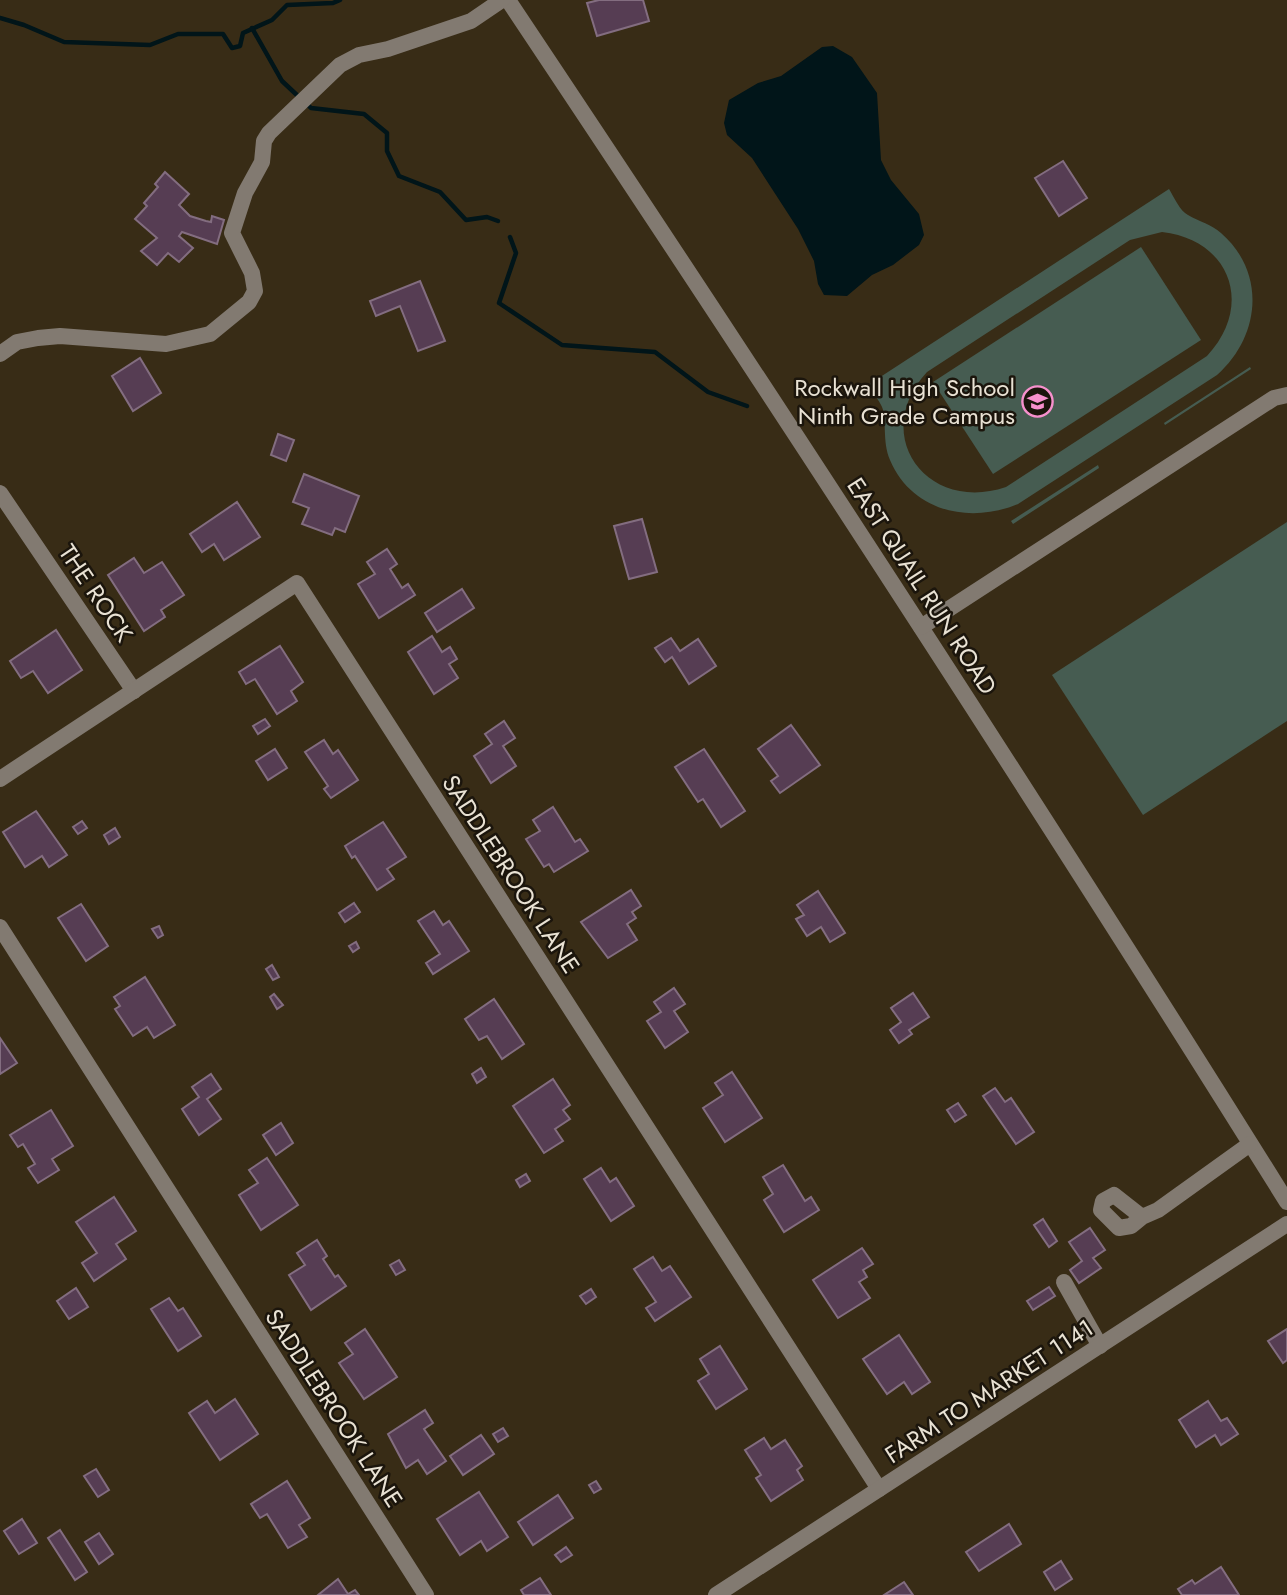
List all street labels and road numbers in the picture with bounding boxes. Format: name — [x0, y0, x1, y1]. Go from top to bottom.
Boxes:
street label: EAST QUAIL RUN ROAD — [839, 471, 1005, 701]
street label: THE ROCK — [50, 537, 142, 649]
street label: SADDLEBROOK LANE — [434, 768, 588, 980]
street label: SADDLEBROOK LANE — [257, 1302, 411, 1514]
street label: FARM TO MARKET 1141 — [878, 1310, 1100, 1472]

